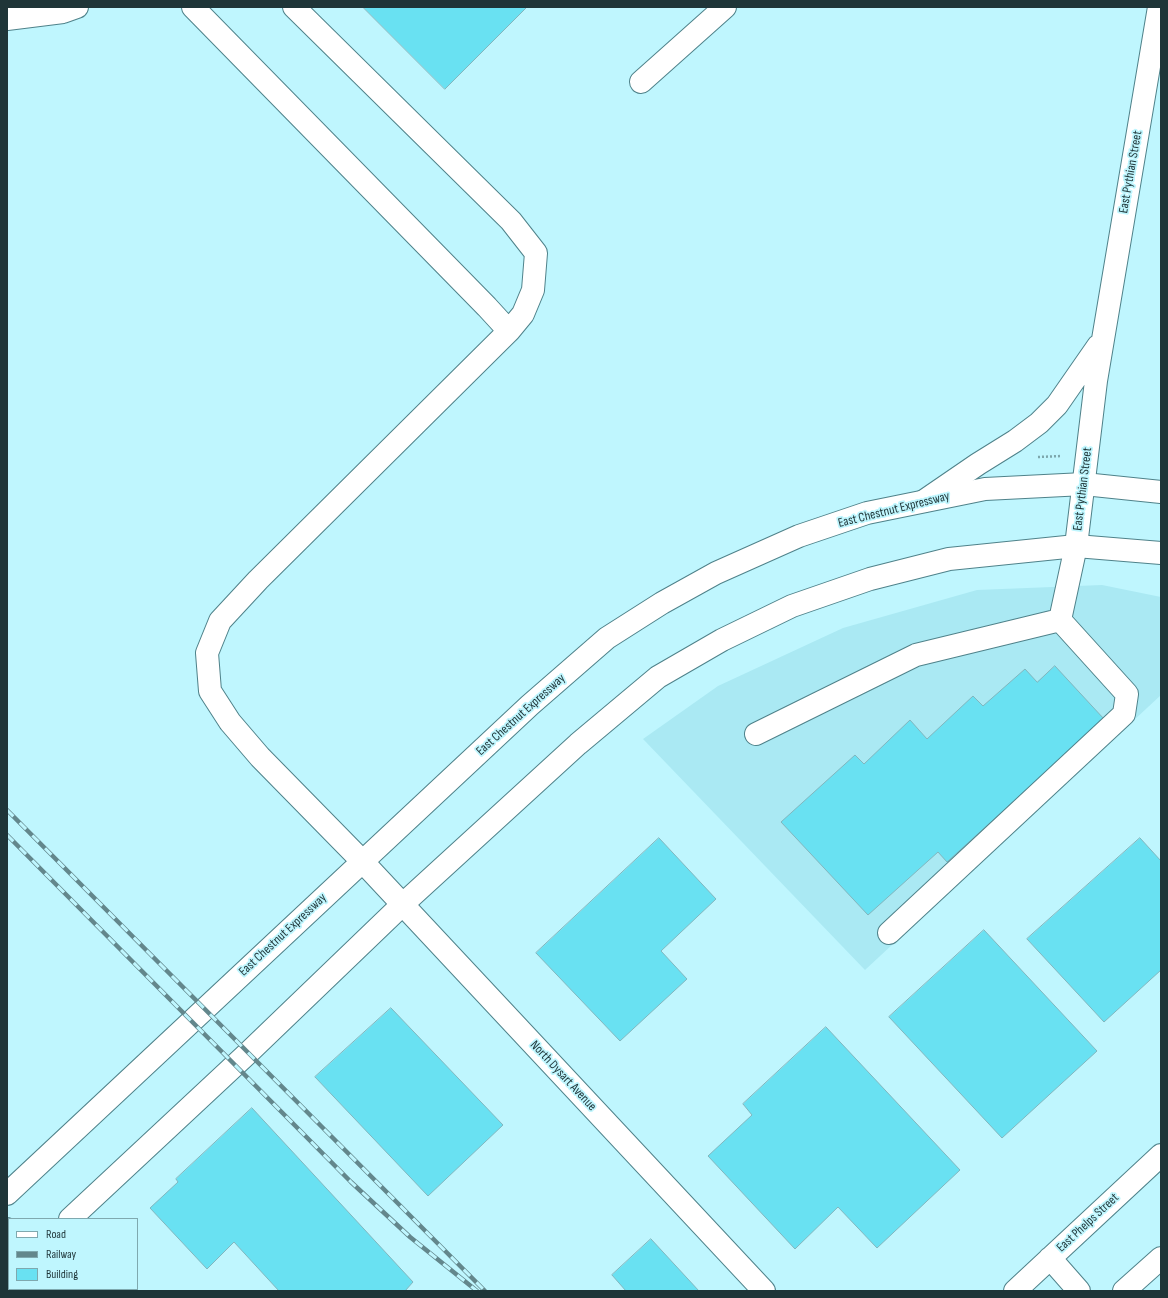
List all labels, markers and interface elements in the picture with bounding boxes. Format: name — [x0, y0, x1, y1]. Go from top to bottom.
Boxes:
street label: East Pythian Street — [1116, 129, 1146, 215]
street label: East Pythian Street — [1070, 447, 1096, 531]
street label: East Chestnut Expressway — [837, 489, 951, 531]
street label: East Chestnut Expressway — [473, 671, 569, 759]
street label: East Chestnut Expressway — [236, 890, 330, 980]
street label: North Dysart Avenue — [527, 1038, 599, 1114]
street label: East Phelps Street — [1054, 1190, 1122, 1256]
legend — [8, 1218, 138, 1290]
text: Road — [46, 1227, 66, 1242]
text: Railway — [46, 1247, 76, 1262]
text: Building — [46, 1267, 78, 1282]

